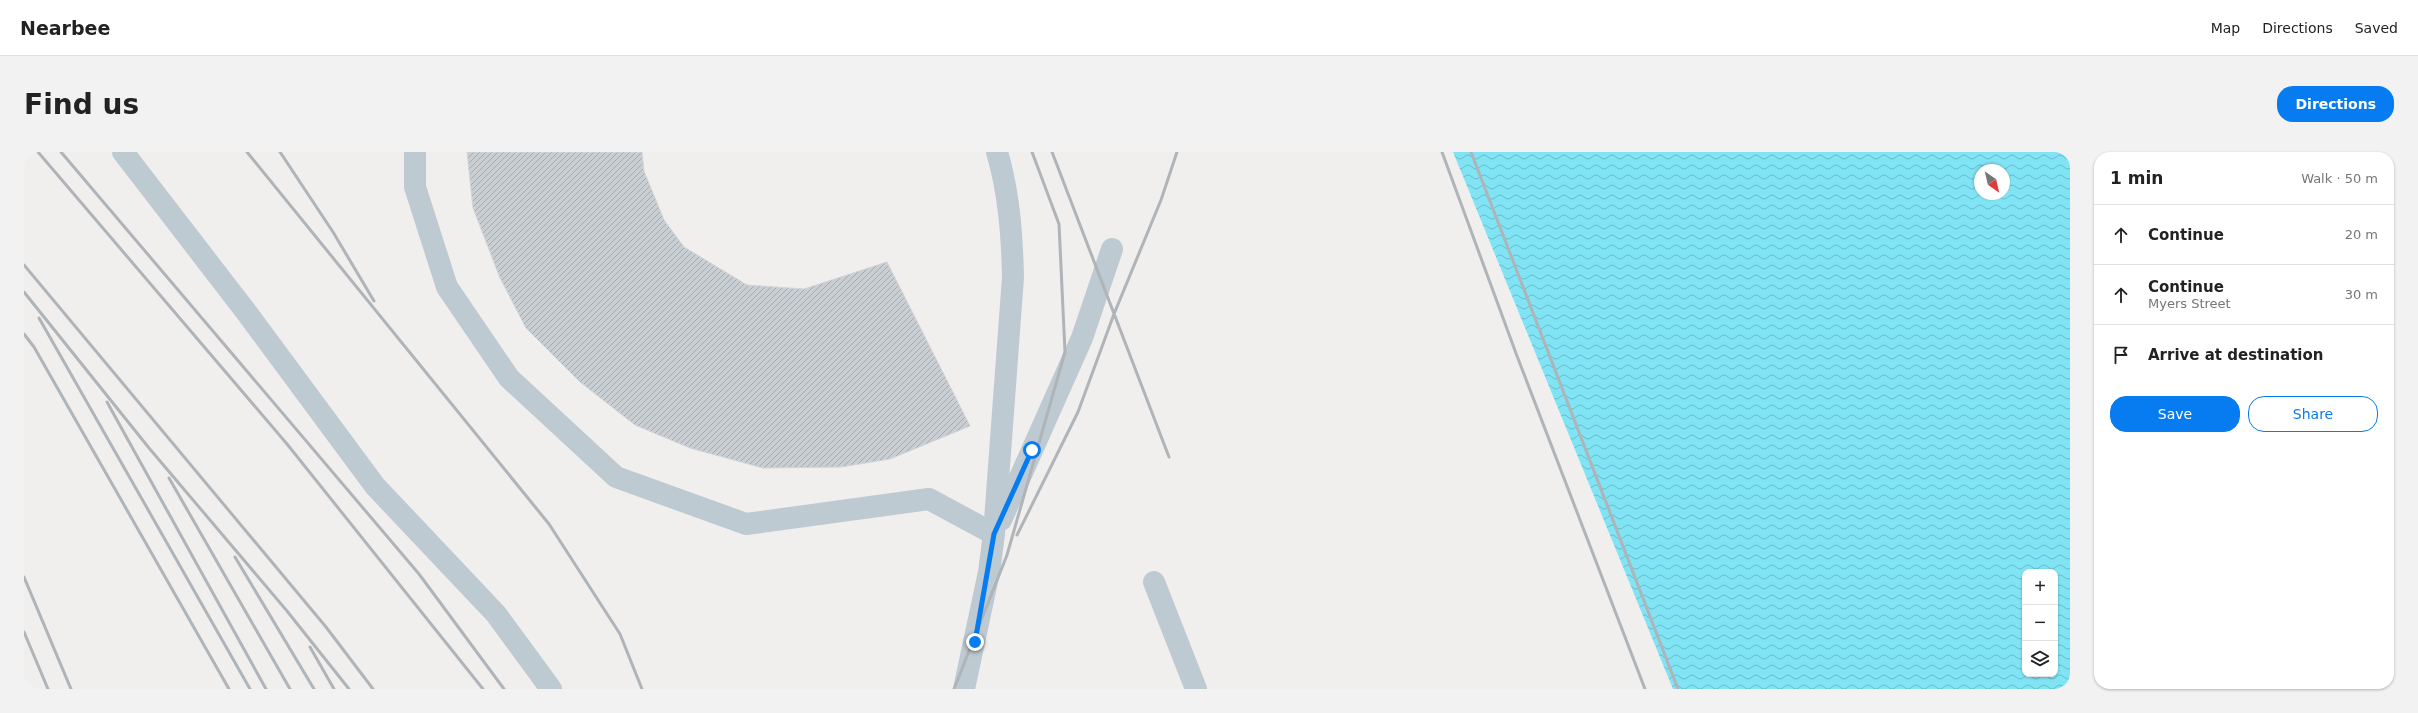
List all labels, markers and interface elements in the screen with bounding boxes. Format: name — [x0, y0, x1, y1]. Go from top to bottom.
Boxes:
text: Nearbee — [20, 17, 110, 39]
text: Map — [2211, 20, 2240, 36]
text: Directions — [2262, 20, 2333, 36]
text: Saved — [2355, 20, 2398, 36]
button: Directions — [2277, 86, 2394, 122]
text: Find us — [24, 88, 139, 121]
north arrow — [1974, 164, 2010, 200]
text: 1 min — [2110, 168, 2163, 188]
text: Walk · 50 m — [2301, 171, 2378, 186]
icon: ahead — [2110, 224, 2132, 246]
text: Continue — [2148, 226, 2224, 244]
text: 20 m — [2345, 227, 2378, 242]
text: Continue — [2148, 278, 2224, 296]
icon: ahead — [2110, 284, 2132, 306]
text: 30 m — [2345, 287, 2378, 302]
text: Myers Street — [2148, 296, 2231, 311]
icon: arrive — [2110, 344, 2132, 366]
text: Arrive at destination — [2148, 346, 2323, 364]
button: Save — [2110, 396, 2240, 432]
button: Share — [2248, 396, 2378, 432]
route start — [1023, 441, 1041, 459]
map controls — [2022, 569, 2058, 677]
button: + — [2022, 569, 2058, 605]
button: − — [2022, 605, 2058, 641]
route end — [966, 633, 984, 651]
button: layers — [2022, 641, 2058, 677]

